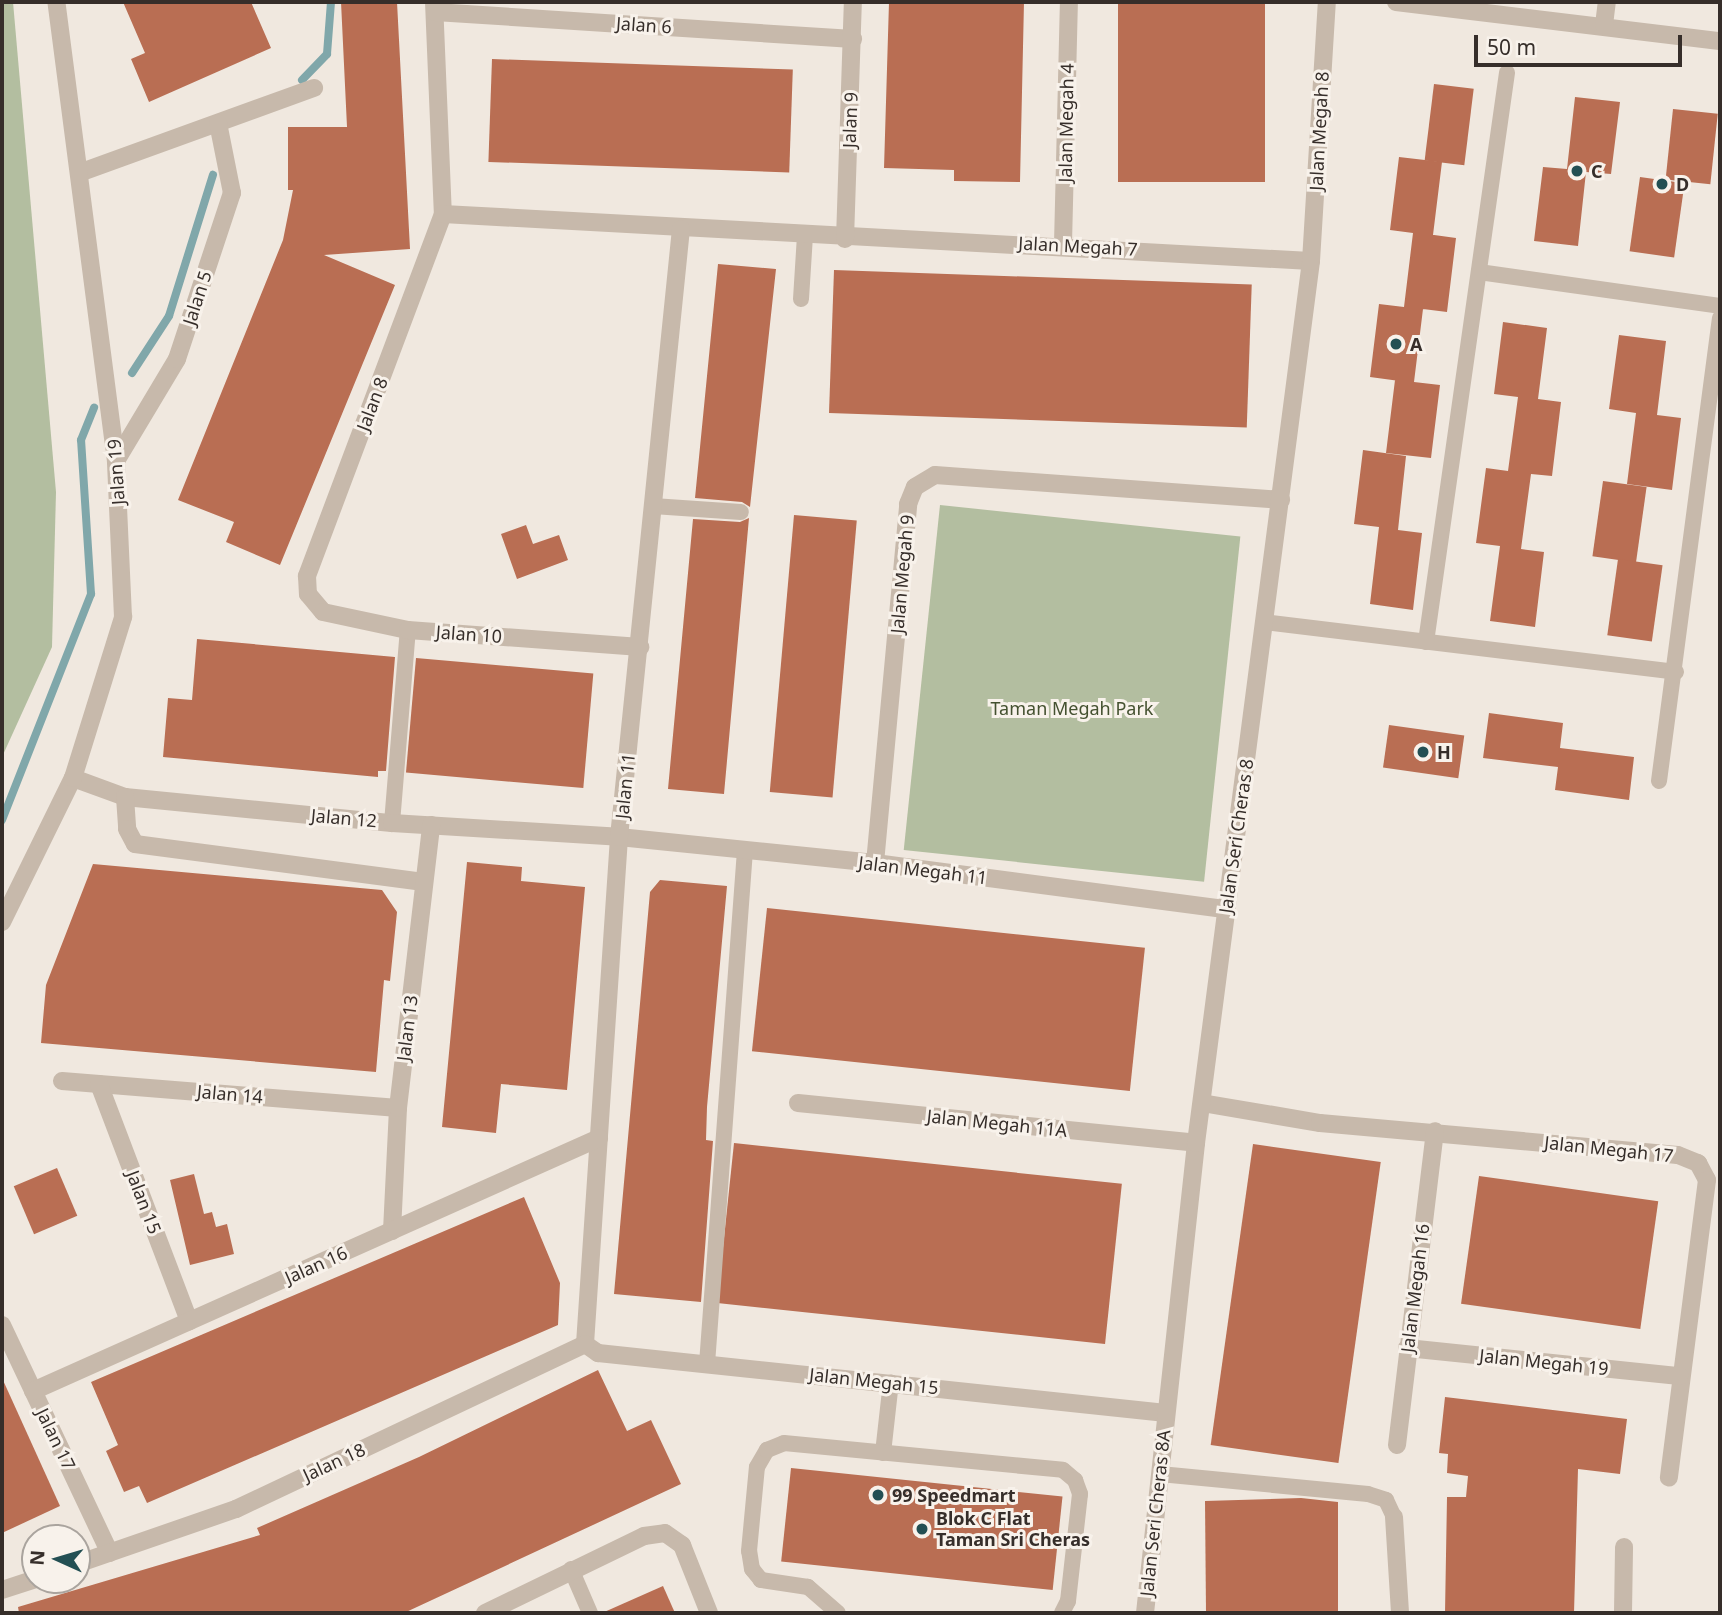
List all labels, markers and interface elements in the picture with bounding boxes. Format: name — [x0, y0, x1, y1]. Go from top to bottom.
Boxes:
street label: Jalan 6 — [615, 12, 673, 38]
scale bar — [1477, 21, 1685, 65]
text: 50 m — [1487, 33, 1536, 61]
street label: Jalan Megah 4 — [1054, 63, 1078, 183]
street label: Jalan Megah 8 — [1305, 71, 1333, 191]
street label: Jalan 9 — [838, 92, 862, 148]
place label: C — [1591, 160, 1603, 182]
marker: C — [1569, 163, 1585, 179]
place label: D — [1676, 173, 1689, 195]
marker: D — [1654, 176, 1670, 192]
street label: Jalan Megah 7 — [1018, 232, 1138, 260]
street label: Jalan 5 — [178, 268, 216, 328]
place label: A — [1410, 333, 1422, 355]
marker: A — [1388, 336, 1404, 352]
street label: Jalan 8 — [352, 374, 392, 434]
street label: Jalan 19 — [103, 438, 129, 506]
street label: Jalan Megah 9 — [886, 514, 918, 634]
street label: Jalan 10 — [435, 621, 503, 647]
park label: Taman Megah Park — [991, 697, 1153, 719]
place label: H — [1437, 741, 1451, 763]
marker: H — [1415, 744, 1431, 760]
street label: Jalan 11 — [611, 752, 639, 820]
street label: Jalan Seri Cheras 8 — [1214, 757, 1258, 915]
street label: Jalan 12 — [310, 804, 378, 832]
street label: Jalan Megah 11 — [857, 851, 989, 889]
street label: Jalan 13 — [392, 994, 422, 1062]
street label: Jalan 14 — [196, 1080, 264, 1108]
street label: Jalan Megah 11A — [926, 1105, 1068, 1141]
street label: Jalan Megah 17 — [1543, 1131, 1675, 1167]
street label: Jalan 15 — [122, 1167, 166, 1237]
street label: Jalan Megah 16 — [1396, 1222, 1434, 1354]
street label: Jalan 16 — [281, 1242, 351, 1288]
street label: Jalan Megah 19 — [1478, 1344, 1610, 1380]
street label: Jalan Megah 15 — [808, 1363, 940, 1399]
street label: Jalan 17 — [32, 1405, 80, 1473]
street label: Jalan Seri Cheras 8A — [1136, 1429, 1174, 1597]
street label: Jalan 18 — [299, 1438, 369, 1486]
place label: 99 Speedmart — [892, 1484, 1016, 1506]
marker: 99 Speedmart — [870, 1487, 886, 1503]
place label: Blok C Flat Taman Sri Cheras — [936, 1508, 1090, 1550]
marker: Blok C Flat Taman Sri Cheras — [914, 1521, 930, 1537]
north arrow — [21, 1524, 91, 1594]
text: N — [24, 1549, 51, 1566]

